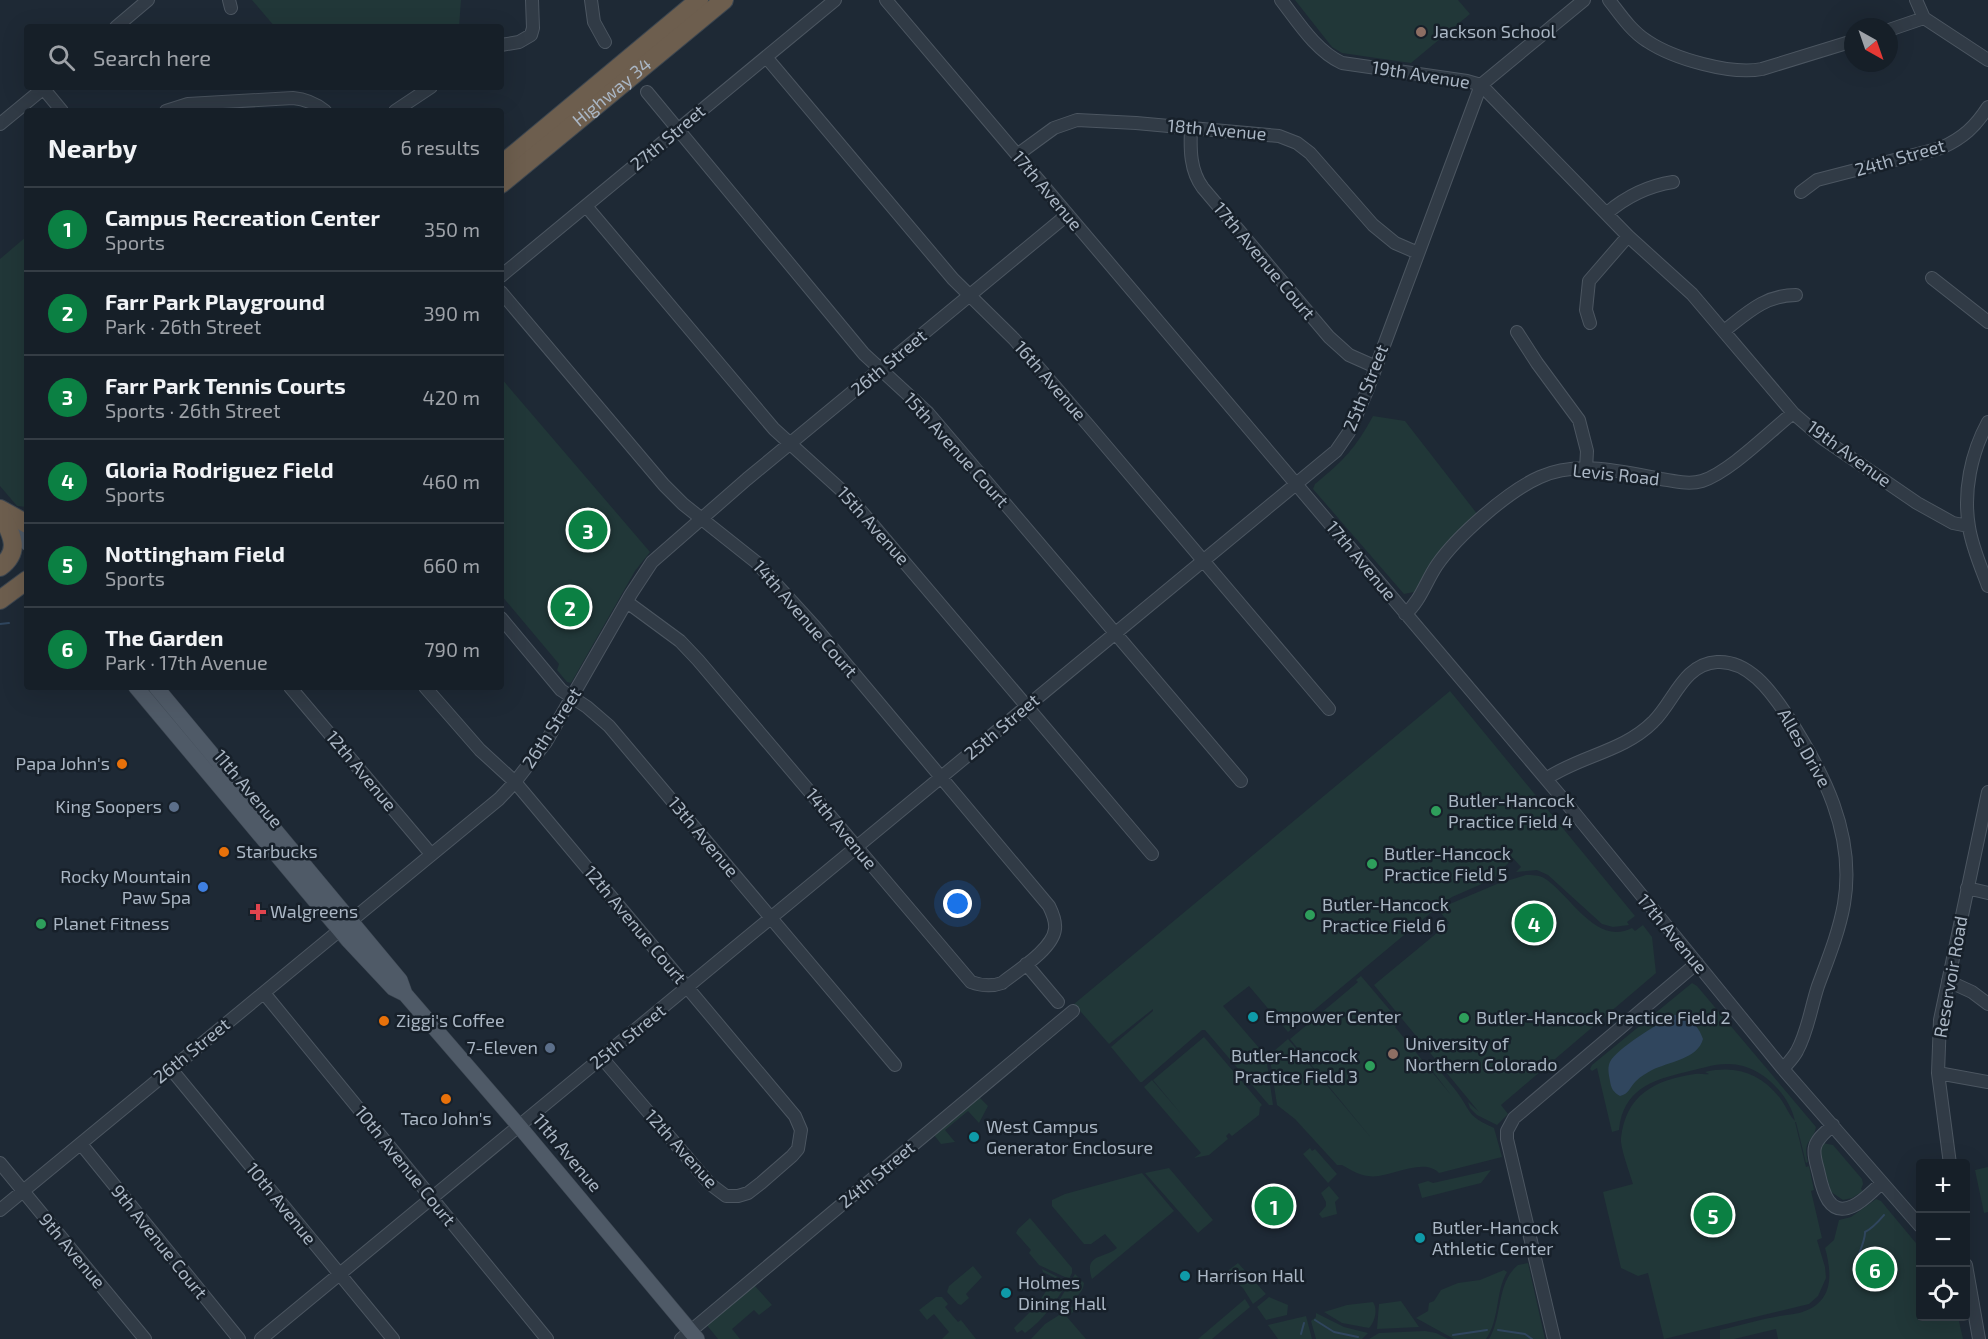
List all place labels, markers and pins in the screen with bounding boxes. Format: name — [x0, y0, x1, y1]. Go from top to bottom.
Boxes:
place label: Jackson School — [1433, 20, 1557, 42]
marker: Jackson School — [1414, 25, 1428, 39]
pin: 3 — [568, 508, 608, 552]
pin: 2 — [550, 584, 590, 630]
place label: Papa John's — [16, 752, 110, 774]
marker: Papa John's — [115, 757, 129, 771]
place label: Butler-Hancock Practice Field 4 — [1448, 789, 1575, 832]
place label: King Soopers — [55, 795, 162, 817]
marker: King Soopers — [167, 800, 181, 814]
marker: Butler-Hancock Practice Field 4 — [1429, 804, 1443, 818]
place label: Starbucks — [236, 840, 318, 862]
place label: Butler-Hancock Practice Field 5 — [1384, 842, 1511, 885]
marker: Starbucks — [217, 845, 231, 859]
marker: Butler-Hancock Practice Field 5 — [1365, 857, 1379, 871]
place label: Rocky Mountain Paw Spa — [60, 865, 191, 908]
marker: Rocky Mountain Paw Spa — [196, 880, 210, 894]
place label: Butler-Hancock Practice Field 6 — [1322, 893, 1449, 936]
place label: Walgreens — [270, 900, 358, 922]
pin: 4 — [1514, 900, 1553, 946]
marker: Walgreens — [251, 905, 265, 919]
marker: Butler-Hancock Practice Field 6 — [1303, 908, 1317, 922]
place label: Planet Fitness — [53, 912, 169, 934]
marker: Planet Fitness — [34, 917, 48, 931]
place label: Empower Center — [1265, 1005, 1401, 1027]
place label: Butler-Hancock Practice Field 2 — [1476, 1006, 1731, 1028]
place label: Ziggi's Coffee — [396, 1009, 505, 1031]
marker: Empower Center — [1246, 1010, 1260, 1024]
marker: Butler-Hancock Practice Field 2 — [1457, 1011, 1471, 1025]
marker: Ziggi's Coffee — [377, 1014, 391, 1028]
place label: University of Northern Colorado — [1405, 1032, 1558, 1075]
place label: 7-Eleven — [466, 1036, 538, 1058]
marker: 7-Eleven — [543, 1041, 557, 1055]
place label: Butler-Hancock Practice Field 3 — [1231, 1044, 1358, 1087]
marker: University of Northern Colorado — [1386, 1047, 1400, 1061]
marker: Butler-Hancock Practice Field 3 — [1363, 1059, 1377, 1073]
marker: Taco John's — [439, 1092, 453, 1106]
place label: Taco John's — [400, 1107, 492, 1129]
place label: West Campus Generator Enclosure — [986, 1115, 1153, 1158]
marker: West Campus Generator Enclosure — [967, 1130, 981, 1144]
pin: 1 — [1254, 1184, 1294, 1228]
pin: 5 — [1694, 1192, 1732, 1238]
place label: Butler-Hancock Athletic Center — [1432, 1216, 1559, 1259]
marker: Butler-Hancock Athletic Center — [1413, 1231, 1427, 1245]
pin: 6 — [1856, 1246, 1894, 1292]
place label: Harrison Hall — [1197, 1264, 1305, 1286]
marker: Harrison Hall — [1178, 1269, 1192, 1283]
place label: Holmes Dining Hall — [1018, 1271, 1107, 1314]
marker: Holmes Dining Hall — [999, 1286, 1013, 1300]

